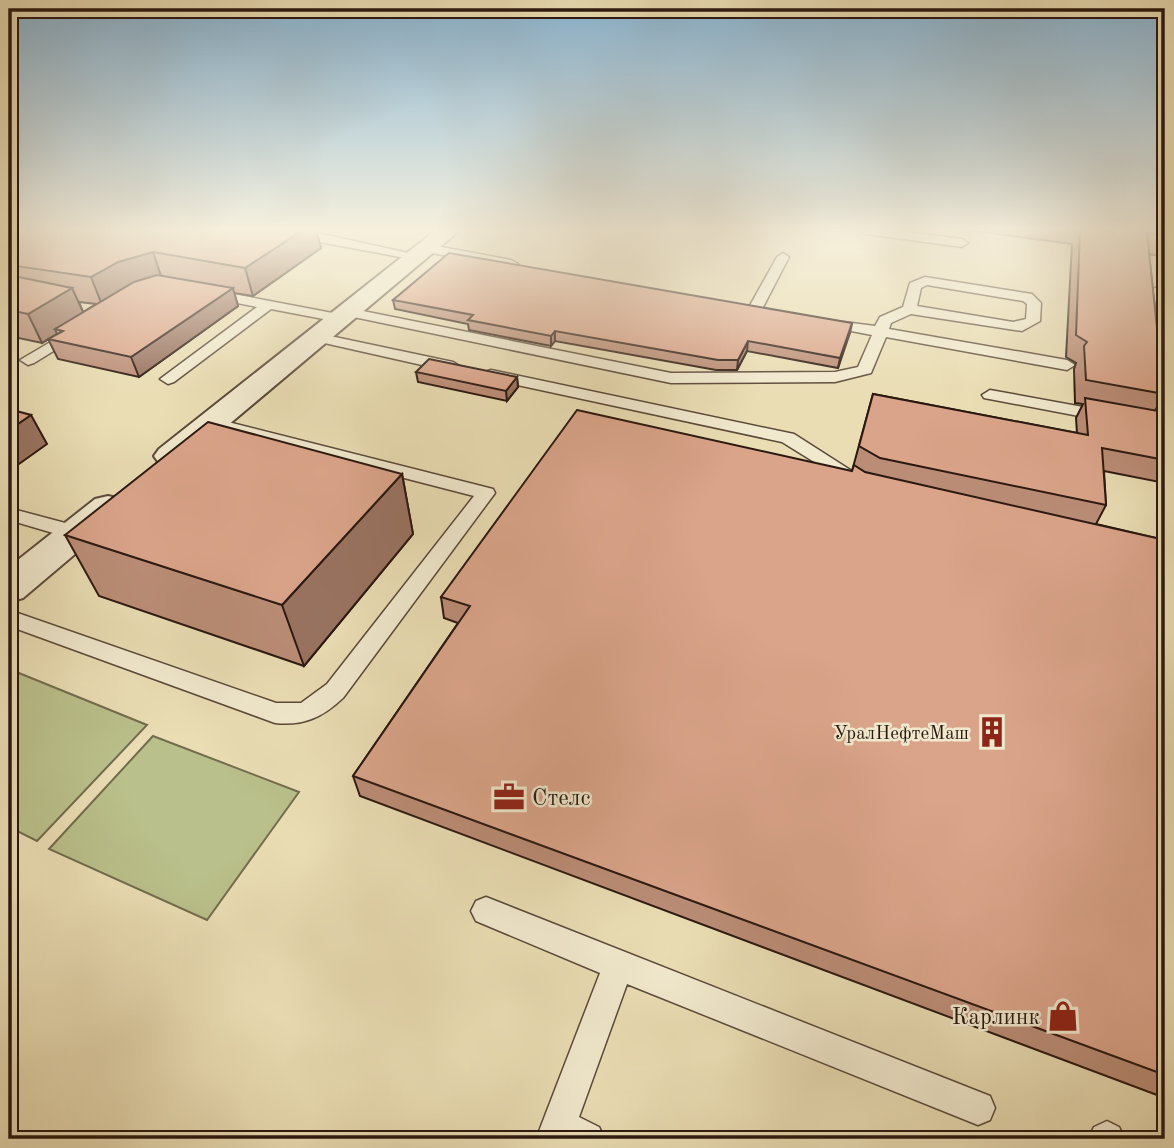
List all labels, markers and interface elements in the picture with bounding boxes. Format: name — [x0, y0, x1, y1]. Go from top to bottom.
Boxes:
building icon: УралНефтеМаш — [975, 715, 1009, 749]
place label: УралНефтеМаш — [833, 725, 969, 744]
office icon: Стелс — [492, 780, 526, 814]
place label: Стелс — [532, 787, 590, 810]
shop icon: Карлинк — [1046, 999, 1080, 1033]
place label: Карлинк — [952, 1006, 1040, 1029]

